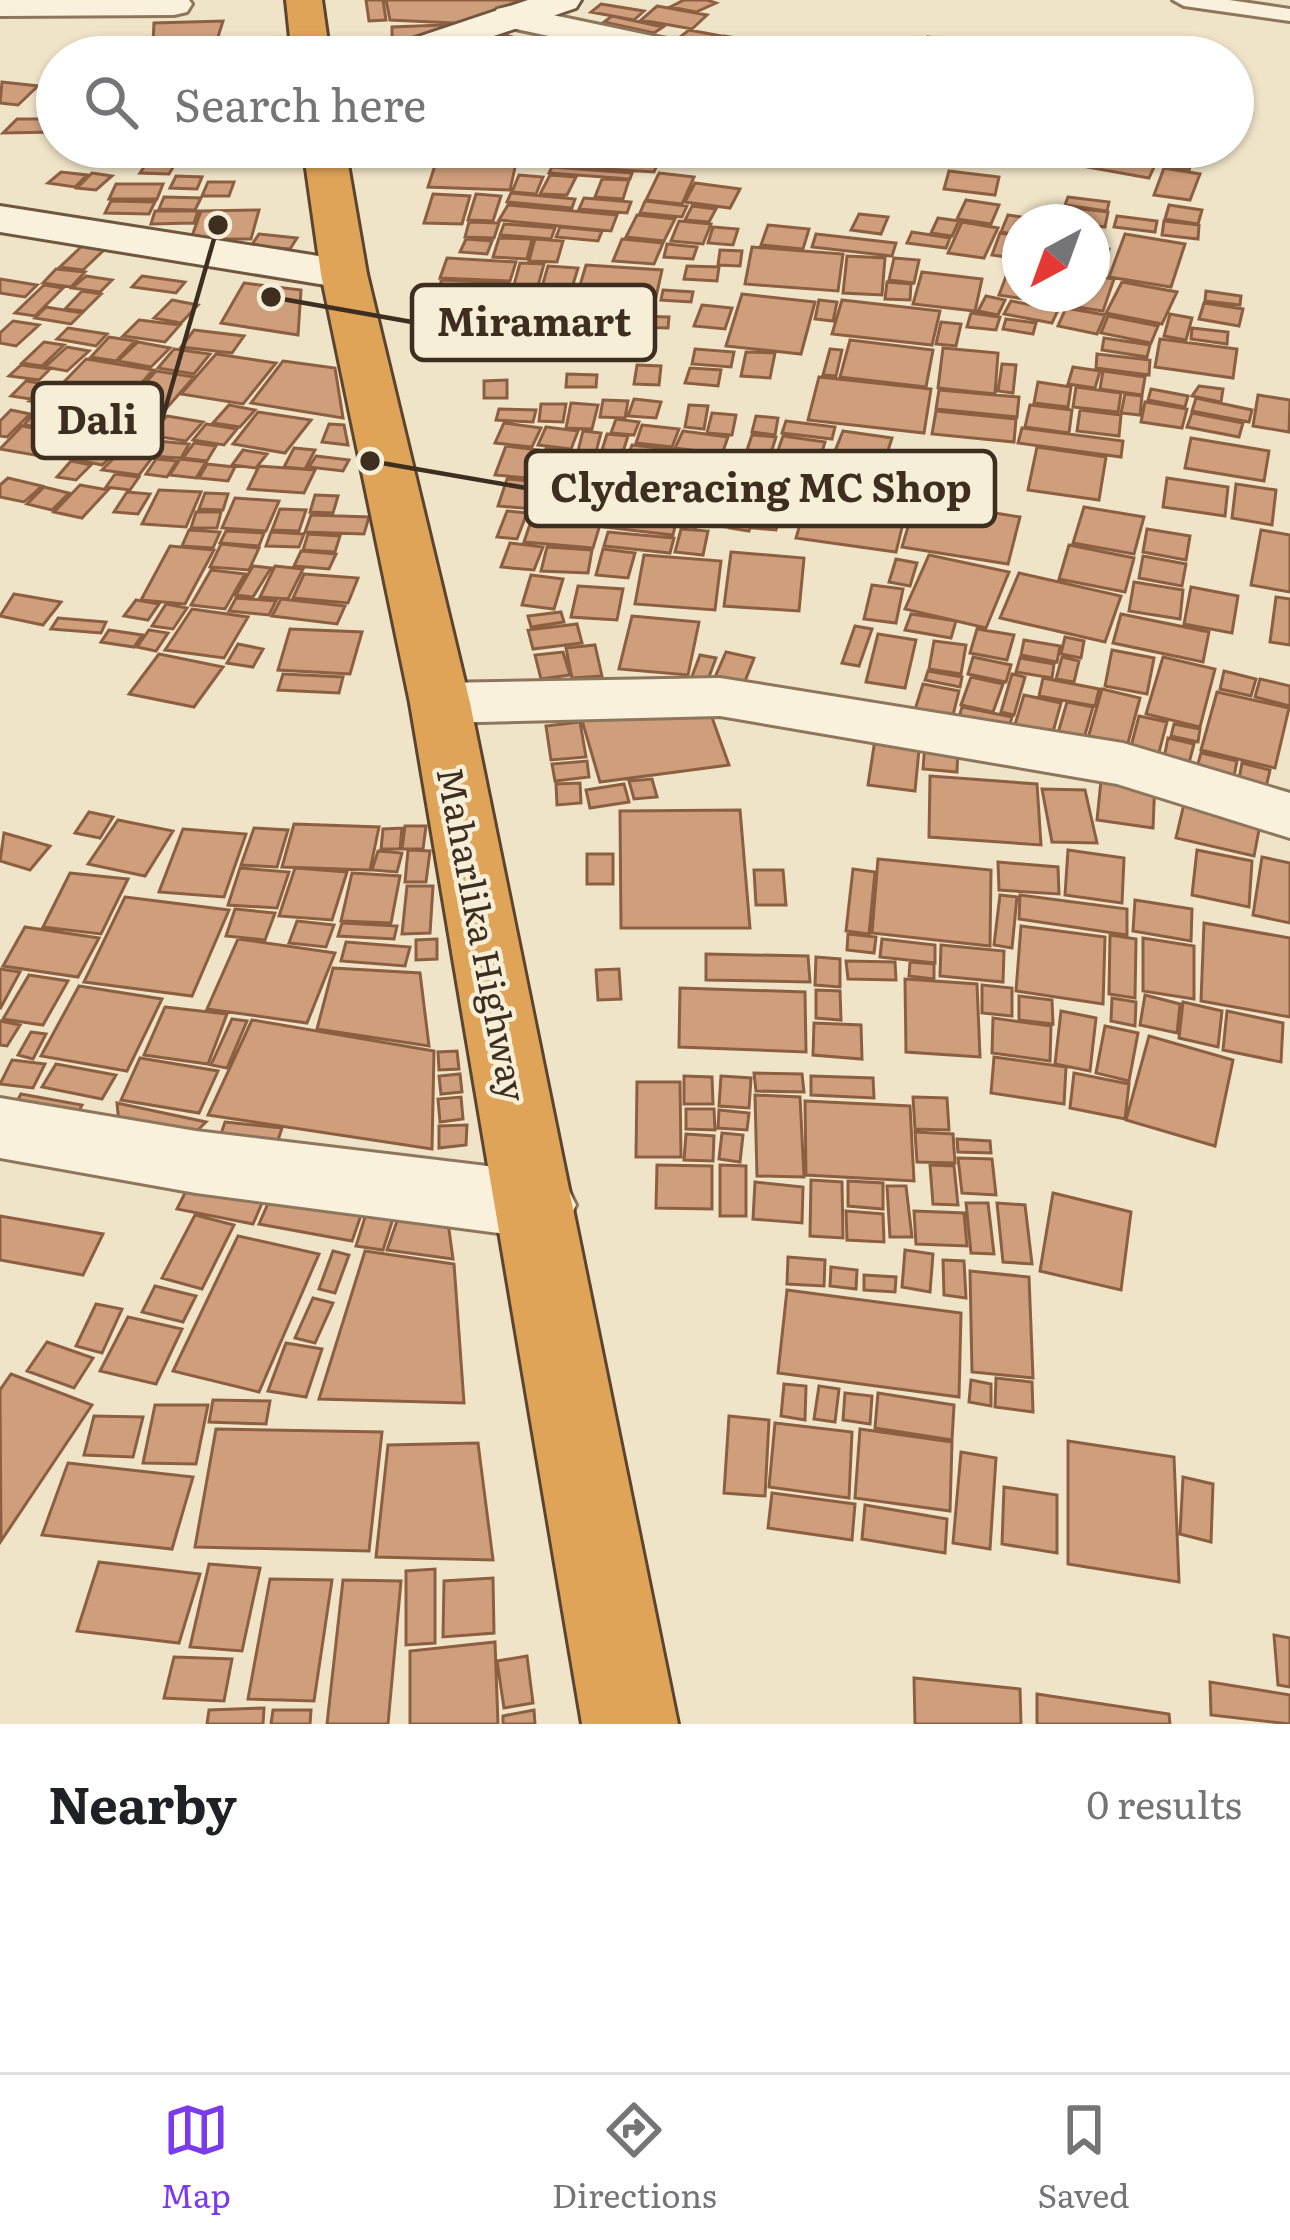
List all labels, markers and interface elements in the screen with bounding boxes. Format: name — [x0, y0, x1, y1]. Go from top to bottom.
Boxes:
search box — [36, 36, 1254, 168]
icon: search — [78, 69, 144, 135]
text: Search here — [174, 69, 426, 136]
north arrow — [1002, 204, 1110, 312]
callout: Miramart — [412, 285, 655, 360]
text: Miramart — [437, 290, 631, 348]
callout: Dali — [33, 383, 162, 458]
text: Dali — [56, 388, 138, 446]
callout: Clyderacing MC Shop — [526, 451, 995, 526]
text: Clyderacing MC Shop — [550, 456, 972, 514]
street label: Maharlika Highway — [426, 762, 542, 1106]
text: Nearby — [48, 1764, 237, 1840]
text: 0 results — [1087, 1773, 1242, 1831]
tab: Map — [160, 2097, 231, 2218]
tab: Directions — [552, 2097, 717, 2218]
tab: Saved — [1038, 2097, 1130, 2218]

